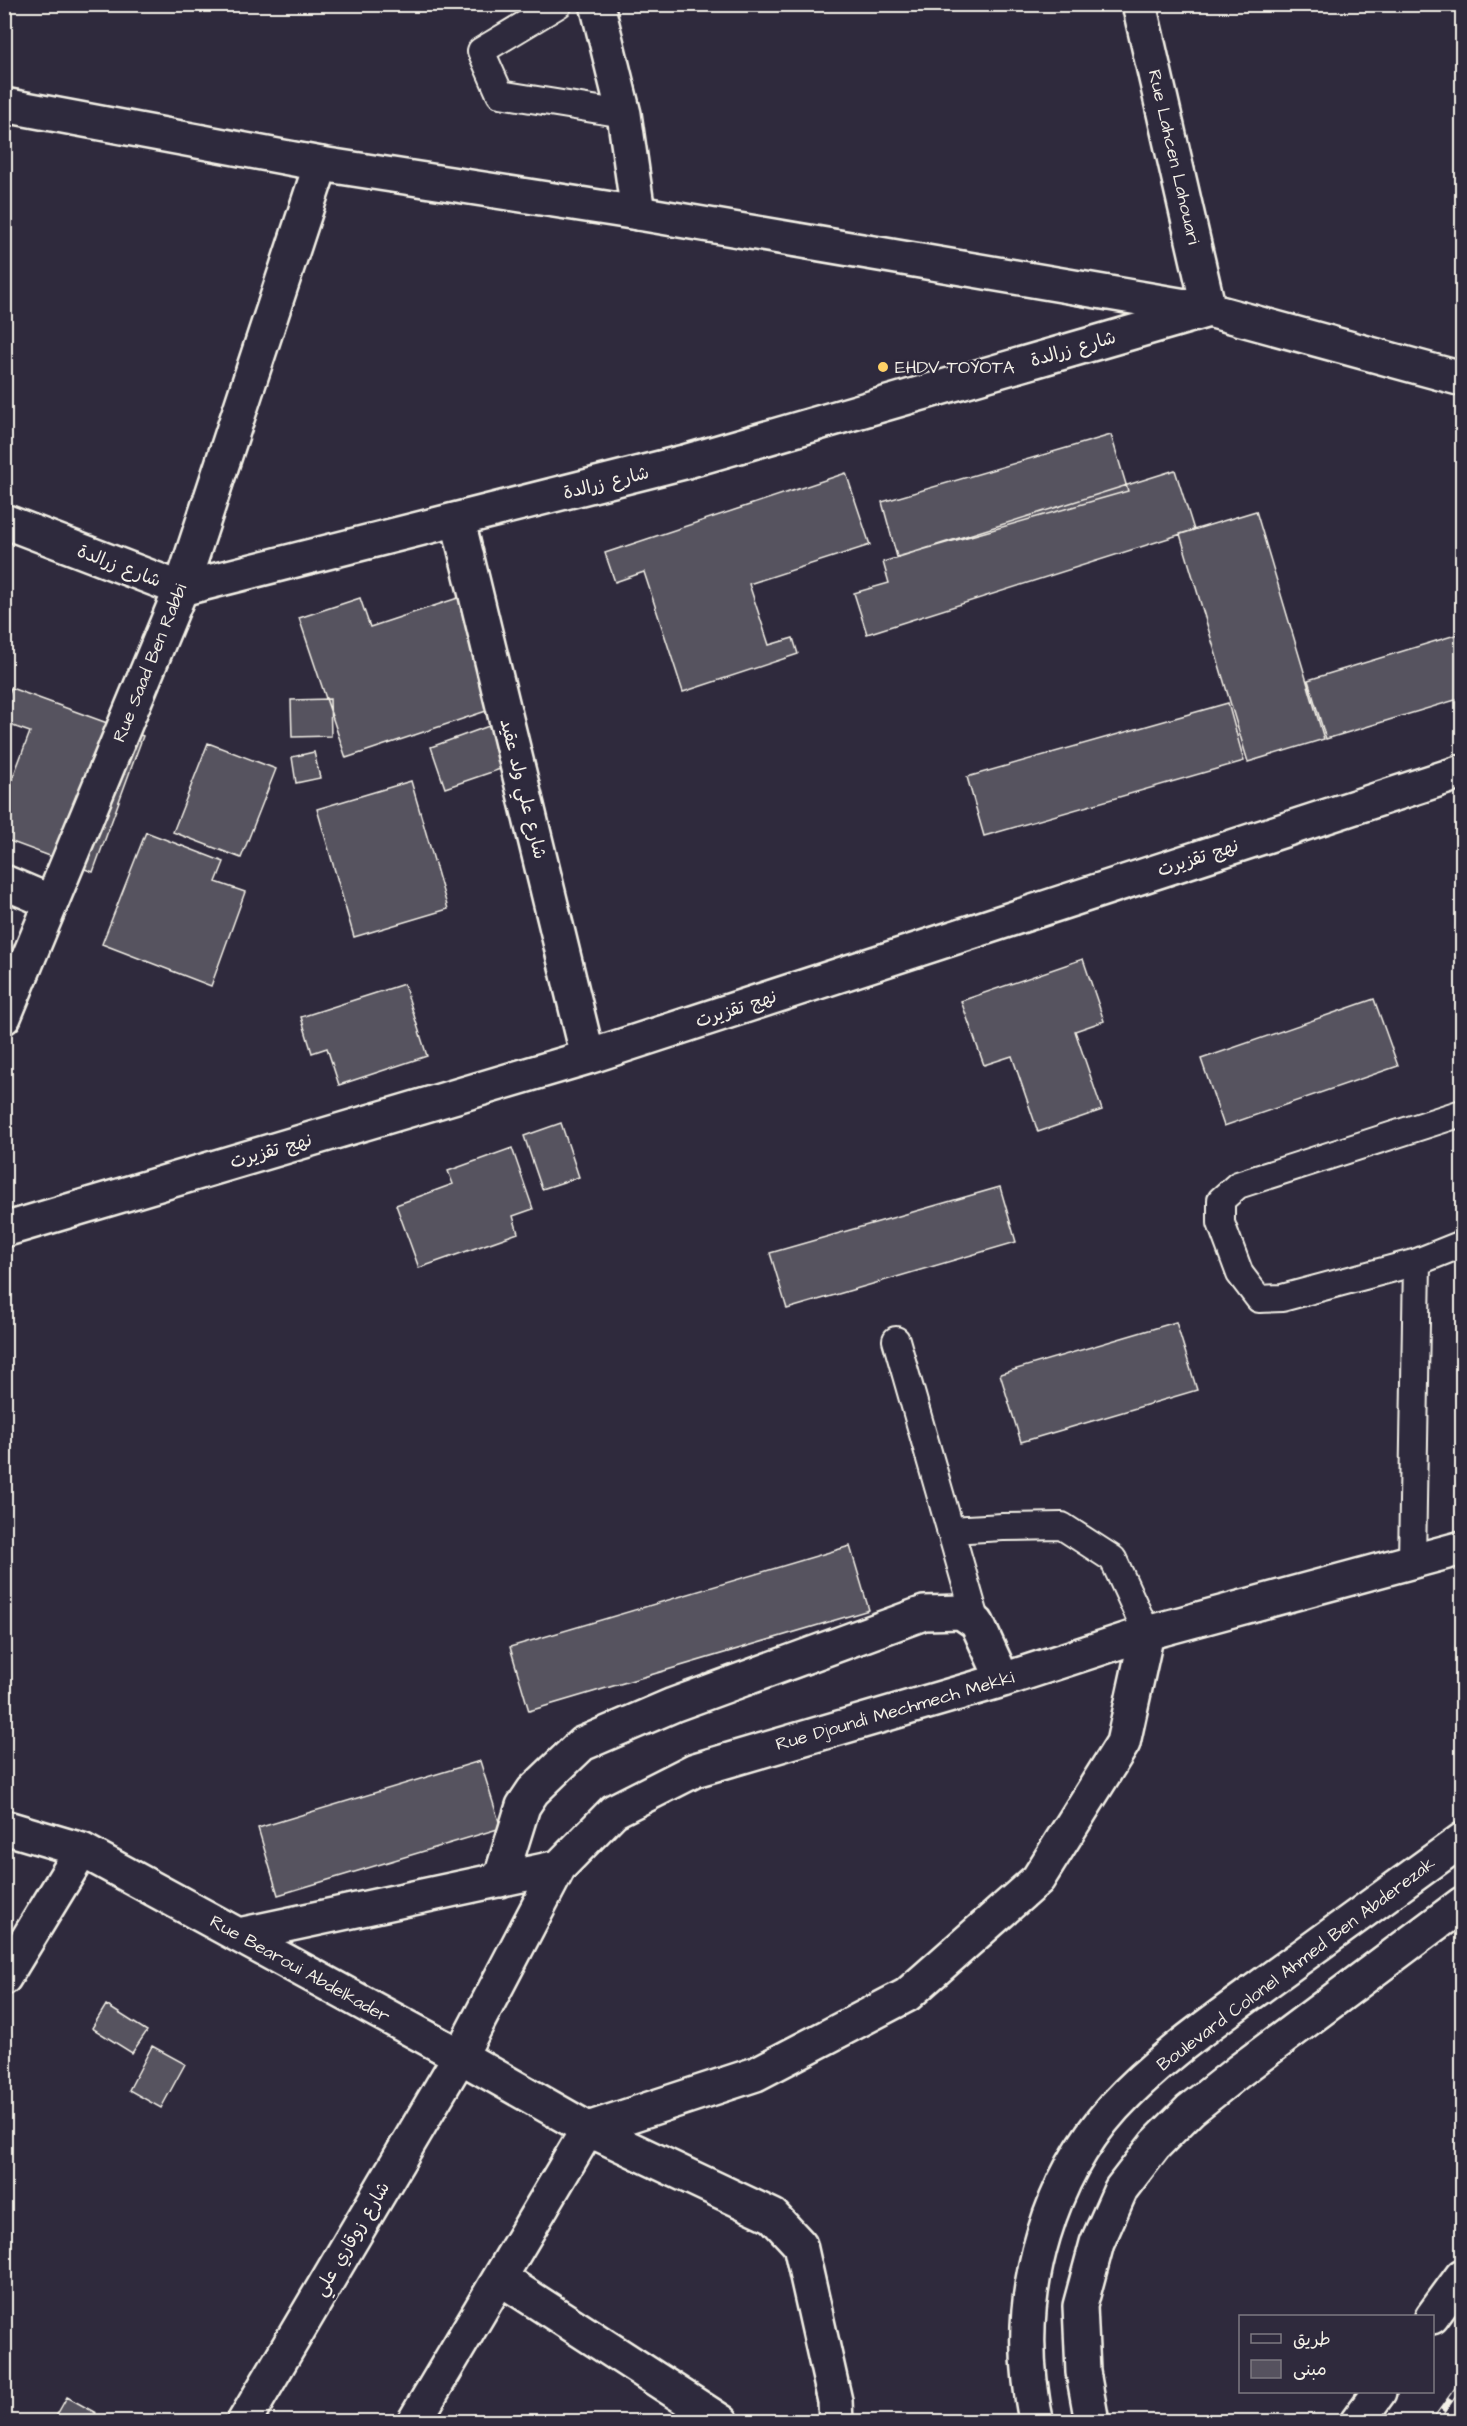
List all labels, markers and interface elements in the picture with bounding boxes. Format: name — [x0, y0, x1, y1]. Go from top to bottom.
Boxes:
street label: Rue Lahcen Lahouari — [1142, 67, 1206, 247]
street label: شارع زرالدة — [1027, 325, 1119, 373]
place label: EHDV TOYOTA — [895, 355, 1015, 380]
marker: EHDV TOYOTA — [876, 360, 890, 374]
street label: شارع زرالدة — [560, 460, 652, 506]
street label: شارع زرالدة — [73, 539, 165, 593]
street label: Rue Saad Ben Rabbi — [107, 580, 193, 746]
street label: شارع علي ولد عقيد — [491, 716, 553, 862]
street label: نهج تقزيرت — [1154, 833, 1242, 883]
street label: نهج تقزيرت — [692, 984, 780, 1034]
street label: نهج تقزيرت — [227, 1127, 315, 1175]
street label: Rue Djoundi Mechmech Mekki — [773, 1665, 1017, 1757]
street label: Boulevard Colonel Ahmed Ben Abderezak — [1152, 1851, 1440, 2077]
street label: Rue Bearoui Abdelkader — [205, 1909, 395, 2029]
street label: شارع زوقاري علي — [308, 2177, 399, 2302]
legend — [1239, 2315, 1434, 2393]
text: طريق — [1293, 2327, 1331, 2352]
text: مبنى — [1293, 2357, 1327, 2382]

